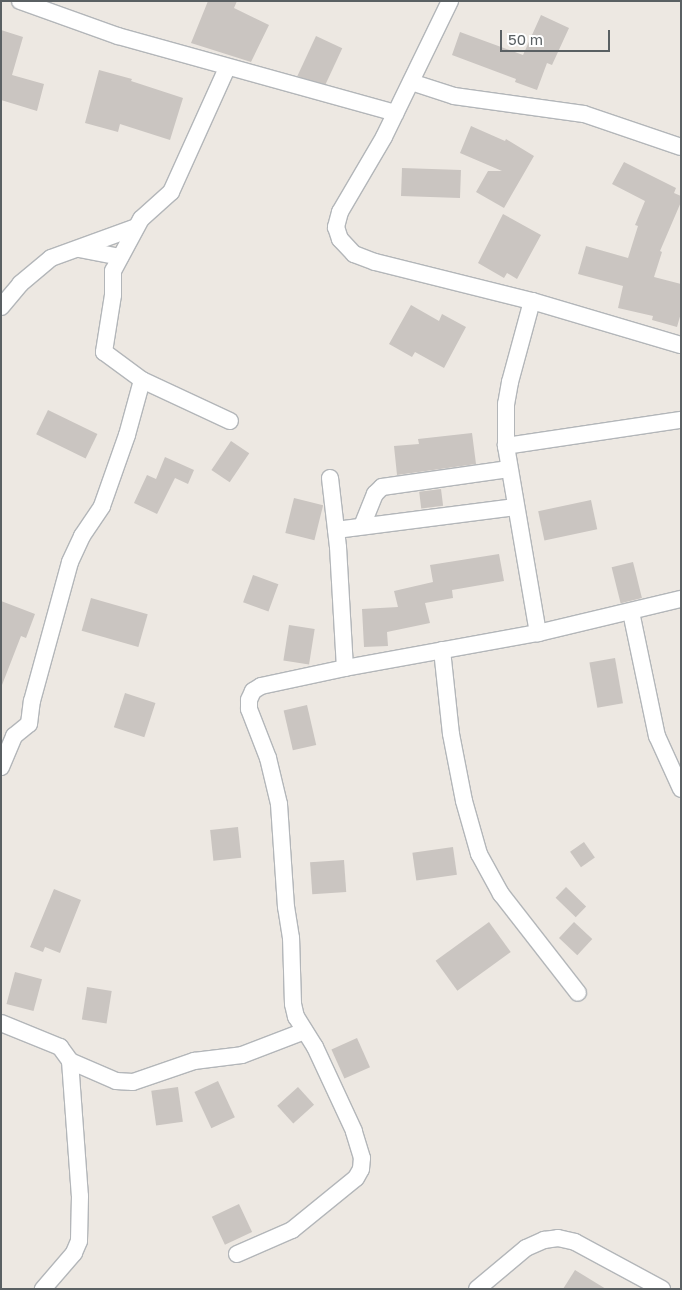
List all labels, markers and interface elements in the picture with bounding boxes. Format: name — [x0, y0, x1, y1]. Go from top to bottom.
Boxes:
scale bar — [502, 20, 612, 52]
text: 50 m — [508, 30, 543, 48]

